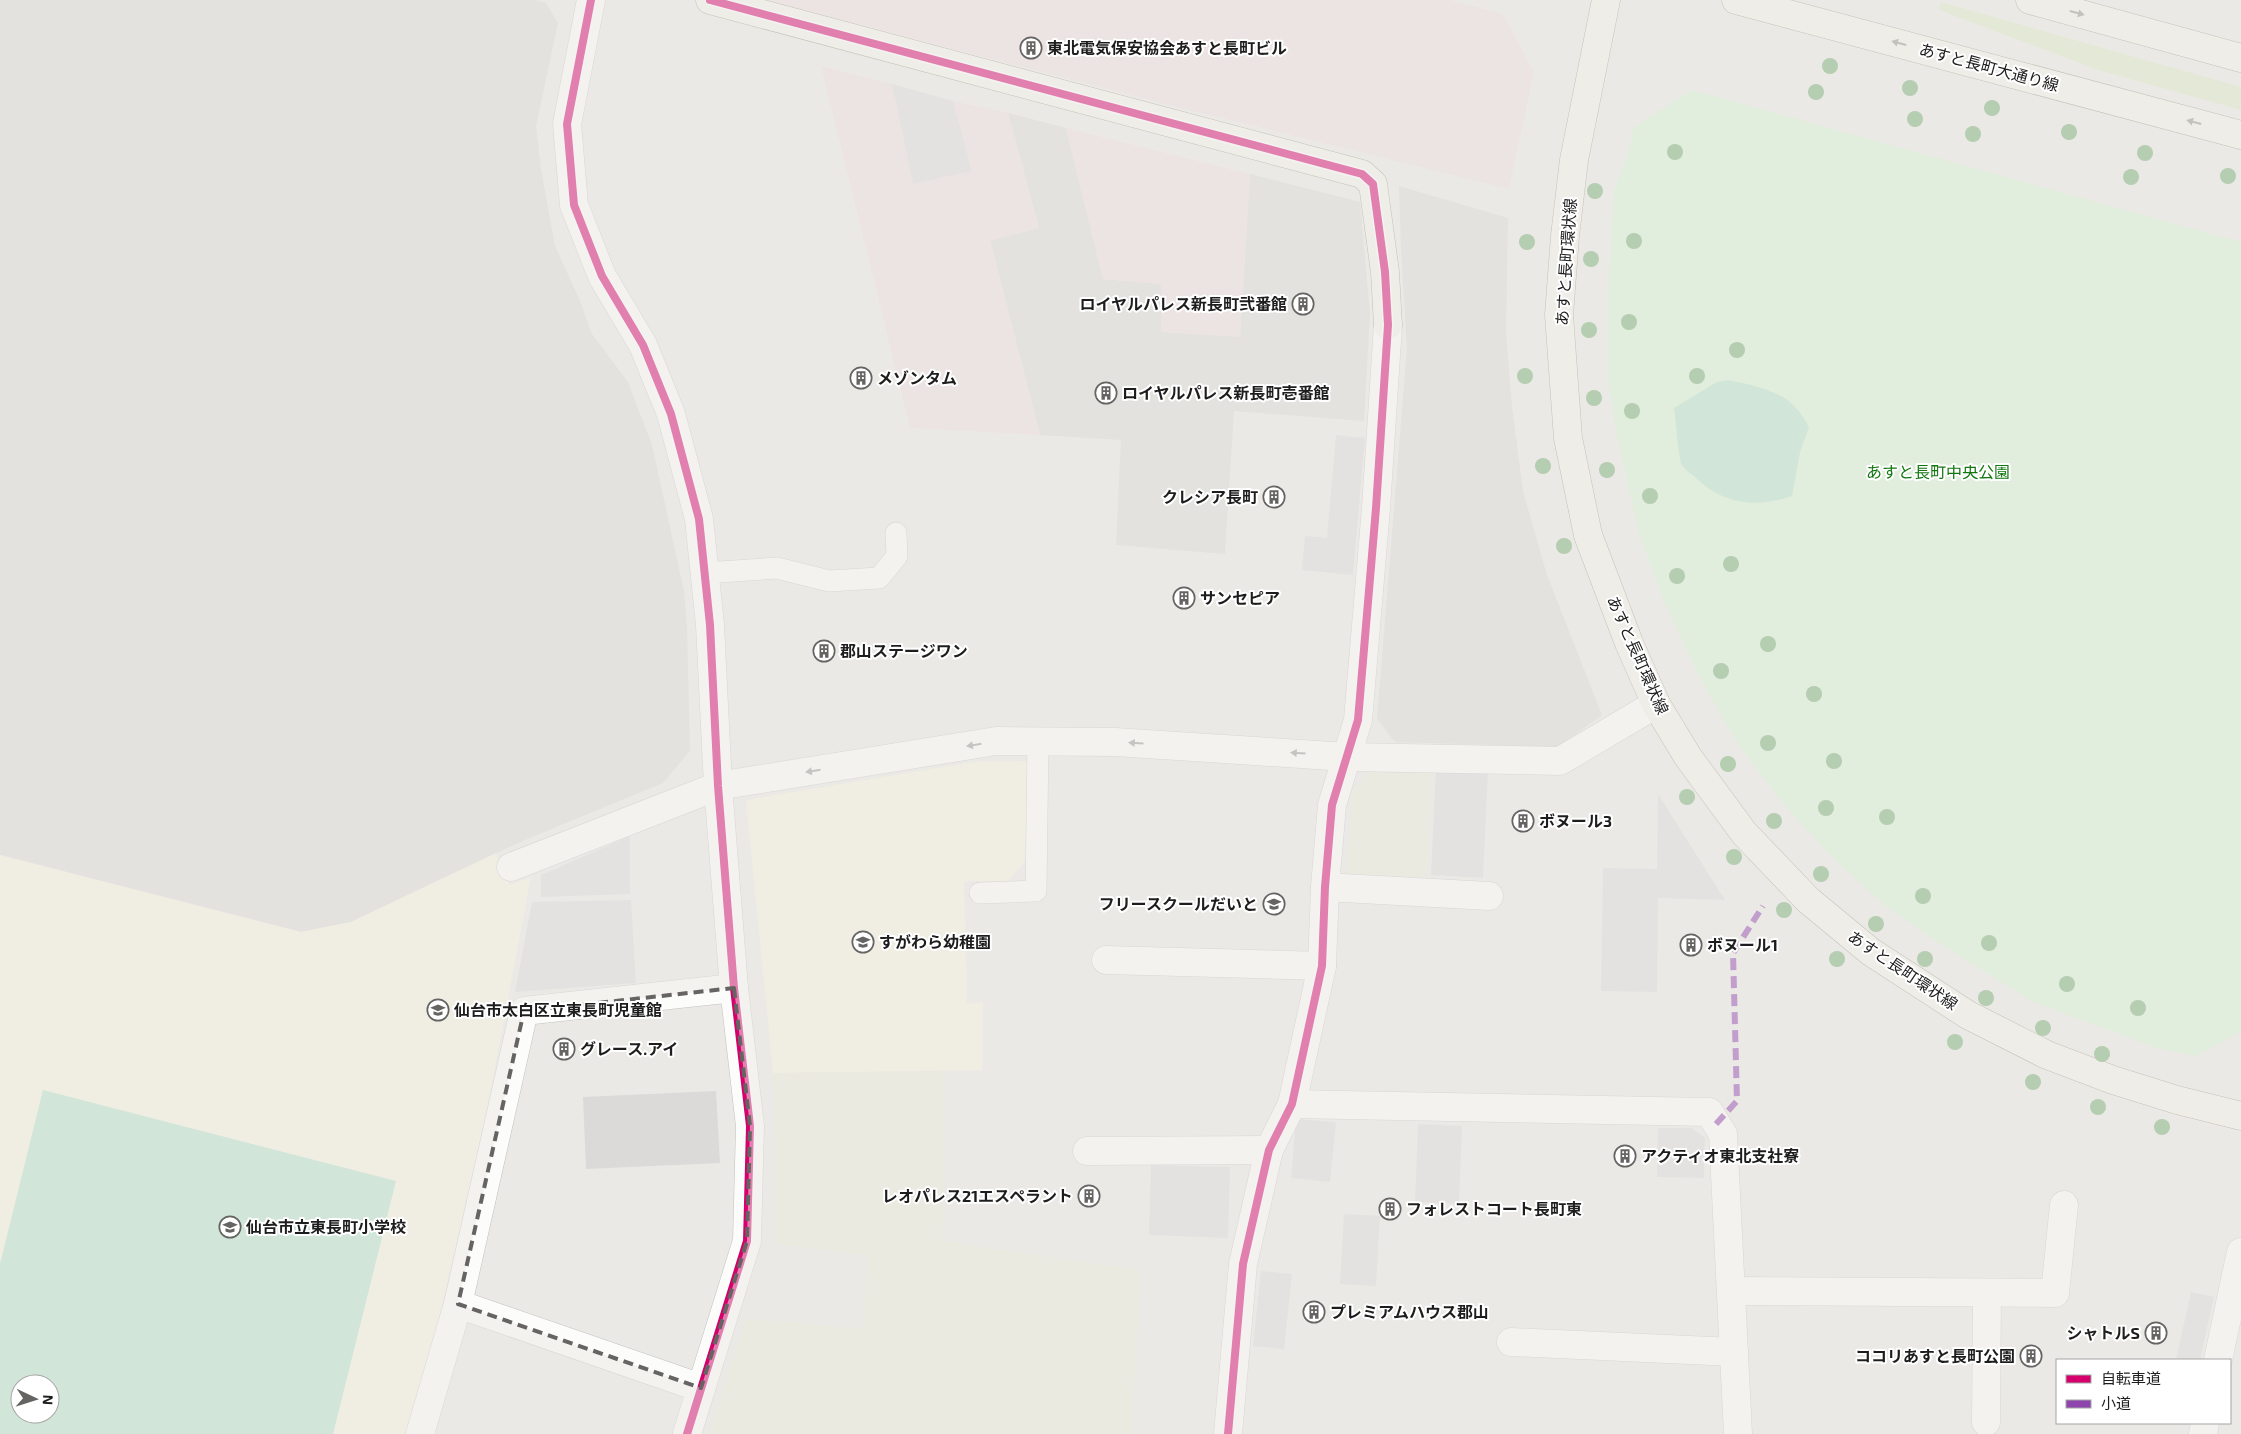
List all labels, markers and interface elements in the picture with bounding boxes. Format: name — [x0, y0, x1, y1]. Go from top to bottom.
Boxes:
one-way arrow — [2069, 9, 2084, 17]
building icon: 東北電気保安協会あすと長町ビル — [1019, 36, 1043, 60]
place label: 東北電気保安協会あすと長町ビル — [1047, 38, 1287, 57]
one-way arrow — [1892, 39, 1907, 47]
street label: あすと長町大通り線 — [1917, 39, 2061, 94]
one-way arrow — [2186, 117, 2201, 125]
street label: あすと長町環状線 — [1552, 197, 1579, 326]
building icon: ロイヤルパレス新長町弐番館 — [1291, 292, 1315, 316]
place label: ロイヤルパレス新長町弐番館 — [1079, 294, 1287, 313]
building icon: メゾンタム — [849, 366, 873, 390]
place label: メゾンタム — [877, 368, 957, 387]
building icon: ロイヤルパレス新長町壱番館 — [1094, 381, 1118, 405]
place label: ロイヤルパレス新長町壱番館 — [1122, 383, 1330, 402]
park label: あすと長町中央公園 — [1866, 462, 2010, 481]
building icon: クレシア長町 — [1262, 485, 1286, 509]
place label: クレシア長町 — [1162, 487, 1258, 506]
building icon: サンセピア — [1172, 586, 1196, 610]
place label: サンセピア — [1200, 588, 1280, 607]
street label: あすと長町環状線 — [1604, 592, 1673, 717]
building icon: 郡山ステージワン — [812, 639, 836, 663]
place label: 郡山ステージワン — [840, 641, 968, 660]
one-way arrow — [1128, 739, 1144, 747]
one-way arrow — [965, 741, 981, 749]
one-way arrow — [1290, 749, 1306, 757]
one-way arrow — [805, 767, 821, 775]
building icon: ボヌール3 — [1511, 809, 1535, 833]
place label: ボヌール3 — [1539, 811, 1612, 830]
school or university icon: フリースクールだいと — [1262, 892, 1286, 916]
place label: フリースクールだいと — [1099, 894, 1258, 913]
street label: あすと長町環状線 — [1845, 926, 1962, 1013]
school or university icon: すがわら幼稚園 — [851, 930, 875, 954]
place label: すがわら幼稚園 — [879, 932, 991, 951]
building icon: ボヌール1 — [1679, 933, 1703, 957]
place label: ボヌール1 — [1707, 935, 1778, 954]
school or university icon: 仙台市太白区立東長町児童館 — [426, 998, 450, 1022]
place label: 仙台市太白区立東長町児童館 — [453, 1000, 662, 1019]
building icon: グレース.アイ — [552, 1037, 576, 1061]
place label: グレース.アイ — [580, 1039, 678, 1058]
building icon: アクティオ東北支社寮 — [1613, 1144, 1637, 1168]
place label: アクティオ東北支社寮 — [1641, 1146, 1799, 1165]
building icon: レオパレス21エスペラント — [1077, 1184, 1101, 1208]
place label: レオパレス21エスペラント — [882, 1186, 1073, 1205]
building icon: フォレストコート長町東 — [1378, 1197, 1402, 1221]
place label: フォレストコート長町東 — [1406, 1199, 1582, 1218]
school or university icon: 仙台市立東長町小学校 — [218, 1215, 242, 1239]
place label: 仙台市立東長町小学校 — [245, 1217, 406, 1236]
building icon: プレミアムハウス郡山 — [1302, 1300, 1326, 1324]
place label: プレミアムハウス郡山 — [1330, 1302, 1489, 1321]
building icon: シャトルS — [2144, 1321, 2168, 1345]
place label: シャトルS — [2067, 1323, 2140, 1342]
building icon: ココリあすと長町公園 — [2019, 1344, 2043, 1368]
place label: ココリあすと長町公園 — [1855, 1346, 2015, 1365]
legend — [2056, 1359, 2231, 1424]
text: 自転車道 — [2101, 1369, 2161, 1387]
north arrow — [10, 1374, 60, 1424]
text: N — [40, 1394, 57, 1406]
text: 小道 — [2101, 1394, 2131, 1412]

